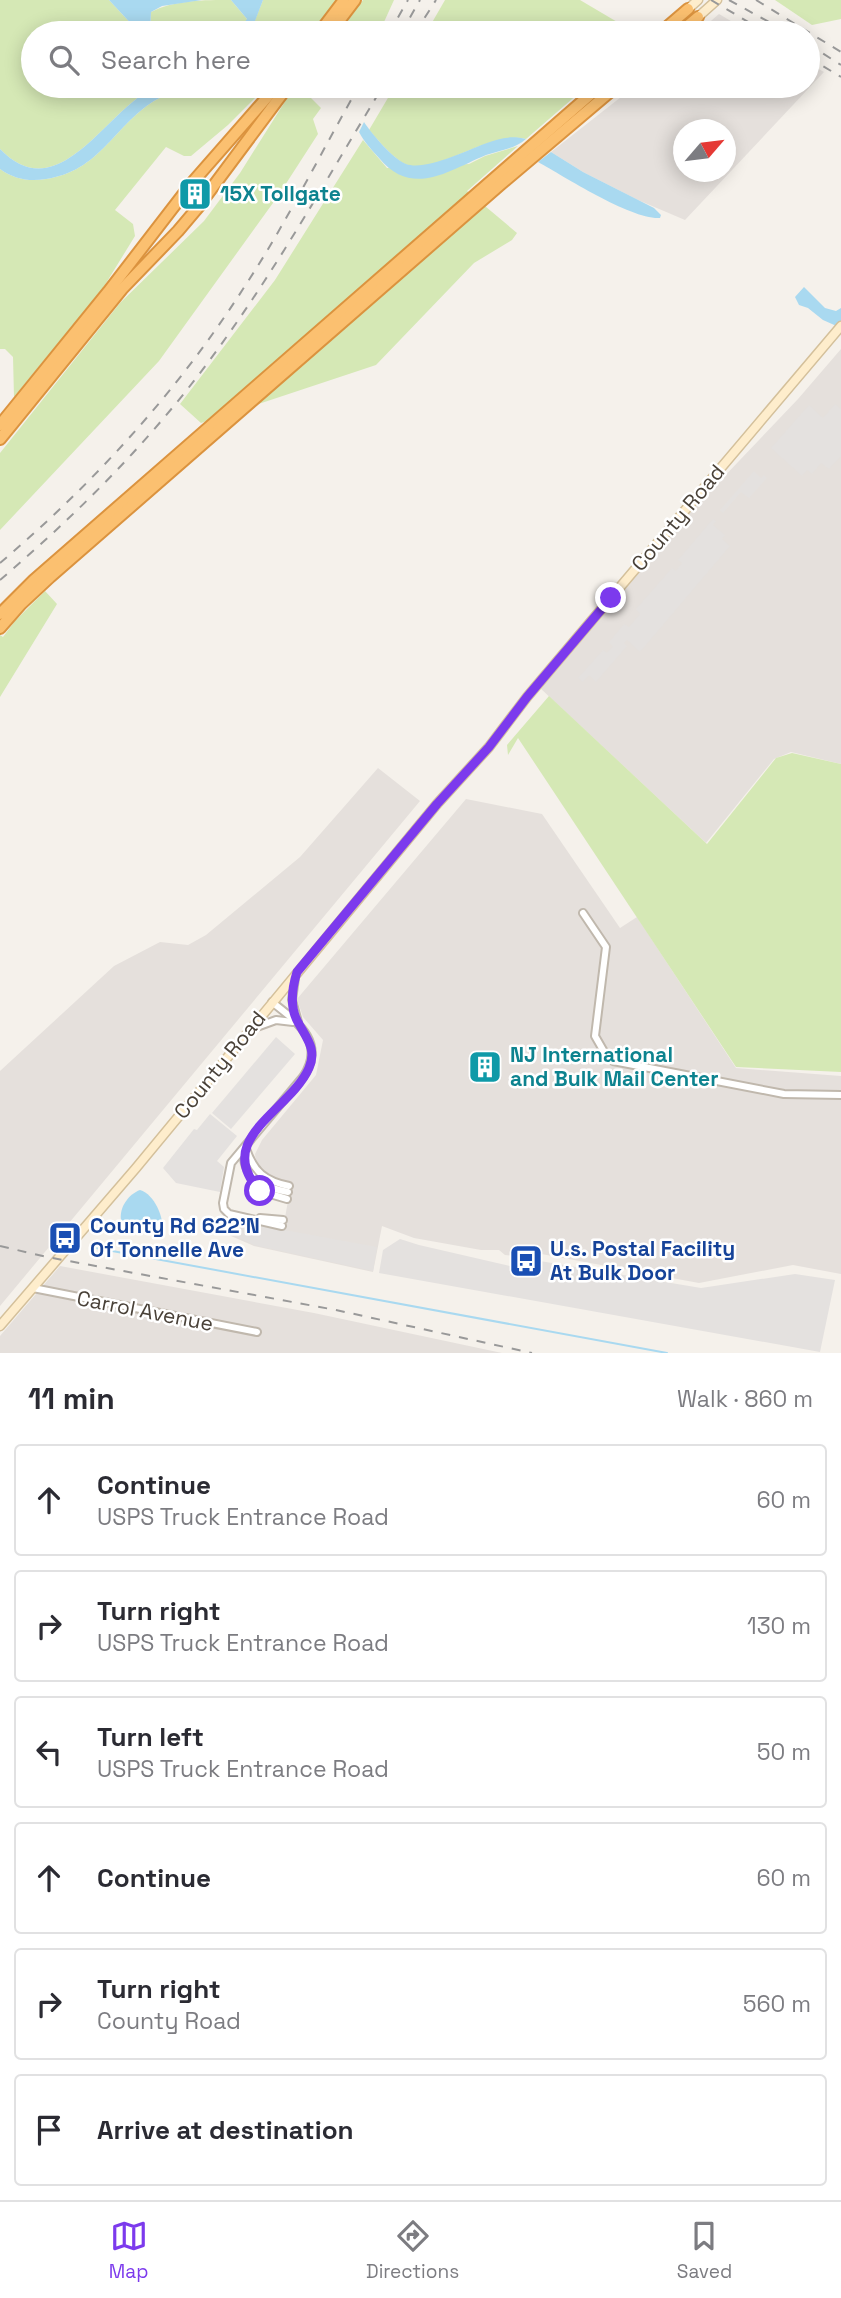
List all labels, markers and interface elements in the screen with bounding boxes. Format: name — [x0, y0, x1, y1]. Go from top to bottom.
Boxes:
search box — [21, 21, 820, 98]
icon: search — [45, 41, 83, 79]
text: Search here — [101, 43, 251, 77]
north arrow — [673, 119, 736, 182]
building icon: 15X Tollgate — [176, 175, 214, 213]
place label: 15X Tollgate — [220, 180, 341, 207]
street label: County Road — [625, 459, 730, 577]
route end — [595, 582, 626, 613]
street label: County Road — [168, 1005, 271, 1124]
place label: NJ International and Bulk Mail Center — [510, 1041, 719, 1092]
building icon: NJ International and Bulk Mail Center — [466, 1048, 504, 1086]
route start — [244, 1175, 275, 1206]
place label: County Rd 622'N Of Tonnelle Ave — [90, 1212, 260, 1263]
bus stop icon: County Rd 622'N Of Tonnelle Ave — [46, 1219, 84, 1257]
place label: U.s. Postal Facility At Bulk Door — [550, 1235, 735, 1286]
bus stop icon: U.s. Postal Facility At Bulk Door — [507, 1242, 545, 1280]
street label: Carrol Avenue — [75, 1284, 216, 1337]
text: 11 min — [28, 1379, 115, 1418]
text: Walk · 860 m — [677, 1384, 813, 1414]
text: Continue — [97, 1468, 211, 1502]
icon: ahead — [30, 1481, 68, 1519]
text: 60 m — [756, 1485, 811, 1515]
text: USPS Truck Entrance Road — [97, 1502, 389, 1532]
text: Turn right — [97, 1594, 221, 1628]
icon: right — [30, 1607, 68, 1645]
text: 130 m — [747, 1611, 811, 1641]
text: USPS Truck Entrance Road — [97, 1628, 389, 1658]
text: Turn left — [97, 1720, 204, 1754]
icon: left — [30, 1733, 68, 1771]
text: 50 m — [757, 1737, 811, 1767]
text: USPS Truck Entrance Road — [97, 1754, 389, 1784]
icon: ahead — [30, 1859, 68, 1897]
text: Continue — [97, 1861, 211, 1895]
text: 60 m — [756, 1863, 811, 1893]
text: Turn right — [97, 1972, 221, 2006]
icon: right — [30, 1985, 68, 2023]
text: 560 m — [743, 1989, 811, 2019]
text: County Road — [97, 2006, 241, 2036]
icon: arrive — [30, 2111, 68, 2149]
text: Arrive at destination — [97, 2113, 354, 2147]
tab: Map — [109, 2217, 148, 2284]
tab: Directions — [366, 2217, 459, 2284]
tab: Saved — [677, 2217, 732, 2284]

